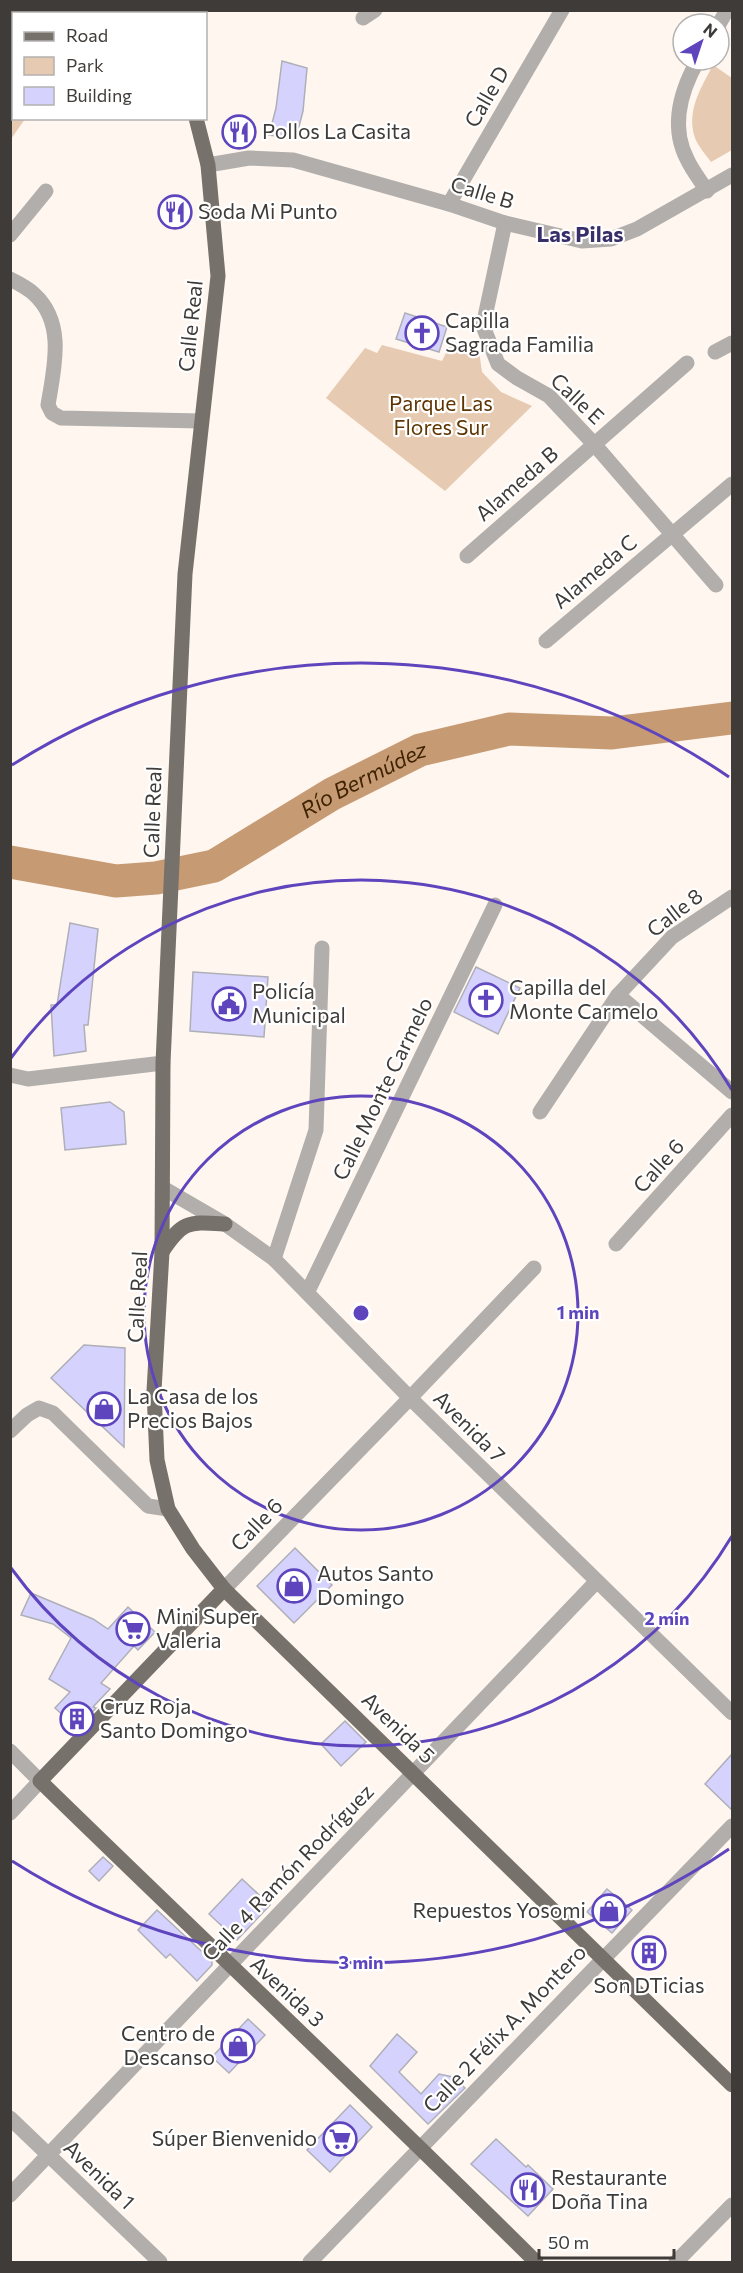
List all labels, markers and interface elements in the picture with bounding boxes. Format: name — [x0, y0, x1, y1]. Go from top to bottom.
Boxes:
legend — [12, 12, 207, 120]
north arrow — [671, 12, 731, 72]
text: N — [700, 19, 721, 41]
text: Road — [66, 24, 108, 46]
text: Park — [66, 54, 104, 76]
street label: Calle D — [458, 61, 513, 131]
text: Building — [66, 84, 132, 106]
restaurant icon: Pollos La Casita — [221, 114, 257, 150]
place label: Pollos La Casita — [262, 118, 411, 143]
street label: Calle B — [448, 170, 517, 213]
restaurant icon: Soda Mi Punto — [157, 194, 193, 230]
place label: Soda Mi Punto — [198, 198, 337, 223]
district label: Las Pilas — [536, 220, 624, 247]
street label: Calle Real — [172, 279, 207, 373]
place label: Capilla Sagrada Familia — [445, 307, 594, 356]
church icon: Capilla Sagrada Familia — [404, 315, 440, 351]
street label: Calle E — [546, 367, 610, 429]
park label: Parque Las Flores Sur — [389, 390, 493, 439]
street label: Alameda B — [470, 440, 562, 525]
street label: Alameda C — [547, 529, 641, 613]
water label: Río Bermúdez — [295, 735, 429, 823]
street label: Calle Real — [137, 766, 166, 858]
street label: Calle 8 — [641, 882, 707, 941]
place label: Capilla del Monte Carmelo — [509, 974, 658, 1023]
place label: Policía Municipal — [252, 978, 346, 1027]
church icon: Capilla del Monte Carmelo — [468, 982, 504, 1018]
public building icon: Policía Municipal — [211, 986, 247, 1022]
street label: Calle Monte Carmelo — [326, 993, 437, 1184]
street label: Calle 6 — [627, 1133, 689, 1197]
street label: Calle Real — [122, 1250, 151, 1343]
text: 1 min — [557, 1301, 599, 1323]
centre of rings — [351, 1303, 371, 1323]
place label: La Casa de los Precios Bajos — [127, 1383, 258, 1432]
street label: Avenida 7 — [429, 1385, 511, 1467]
shop icon: La Casa de los Precios Bajos — [86, 1391, 122, 1427]
street label: Calle 6 — [225, 1492, 287, 1556]
place label: Autos Santo Domingo — [317, 1560, 434, 1609]
shop icon: Autos Santo Domingo — [276, 1568, 312, 1604]
place label: Mini Super Valeria — [156, 1603, 259, 1652]
text: 2 min — [645, 1607, 689, 1629]
supermarket icon: Mini Super Valeria — [115, 1611, 151, 1647]
street label: Avenida 5 — [357, 1686, 441, 1768]
place label: Cruz Roja Santo Domingo — [100, 1693, 248, 1742]
building icon: Cruz Roja Santo Domingo — [59, 1701, 95, 1737]
street label: Calle 4 Ramón Rodríguez — [196, 1778, 378, 1966]
shop icon: Repuestos Yosomi — [591, 1893, 627, 1929]
place label: Repuestos Yosomi — [413, 1897, 586, 1922]
building icon: Son DTicias — [631, 1935, 667, 1971]
street label: Calle 2 Félix A. Montero — [417, 1939, 591, 2117]
street label: Avenida 3 — [246, 1950, 330, 2031]
text: 3 min — [338, 1951, 384, 1973]
place label: Son DTicias — [594, 1972, 704, 1997]
place label: Centro de Descanso — [121, 2020, 215, 2069]
shop icon: Centro de Descanso — [220, 2028, 256, 2064]
supermarket icon: Súper Bienvenido — [322, 2121, 358, 2157]
place label: Súper Bienvenido — [152, 2125, 317, 2150]
street label: Avenida 1 — [59, 2134, 141, 2214]
place label: Restaurante Doña Tina — [551, 2164, 667, 2213]
restaurant icon: Restaurante Doña Tina — [510, 2172, 546, 2208]
scale bar — [539, 2222, 674, 2260]
text: 50 m — [548, 2231, 589, 2253]

